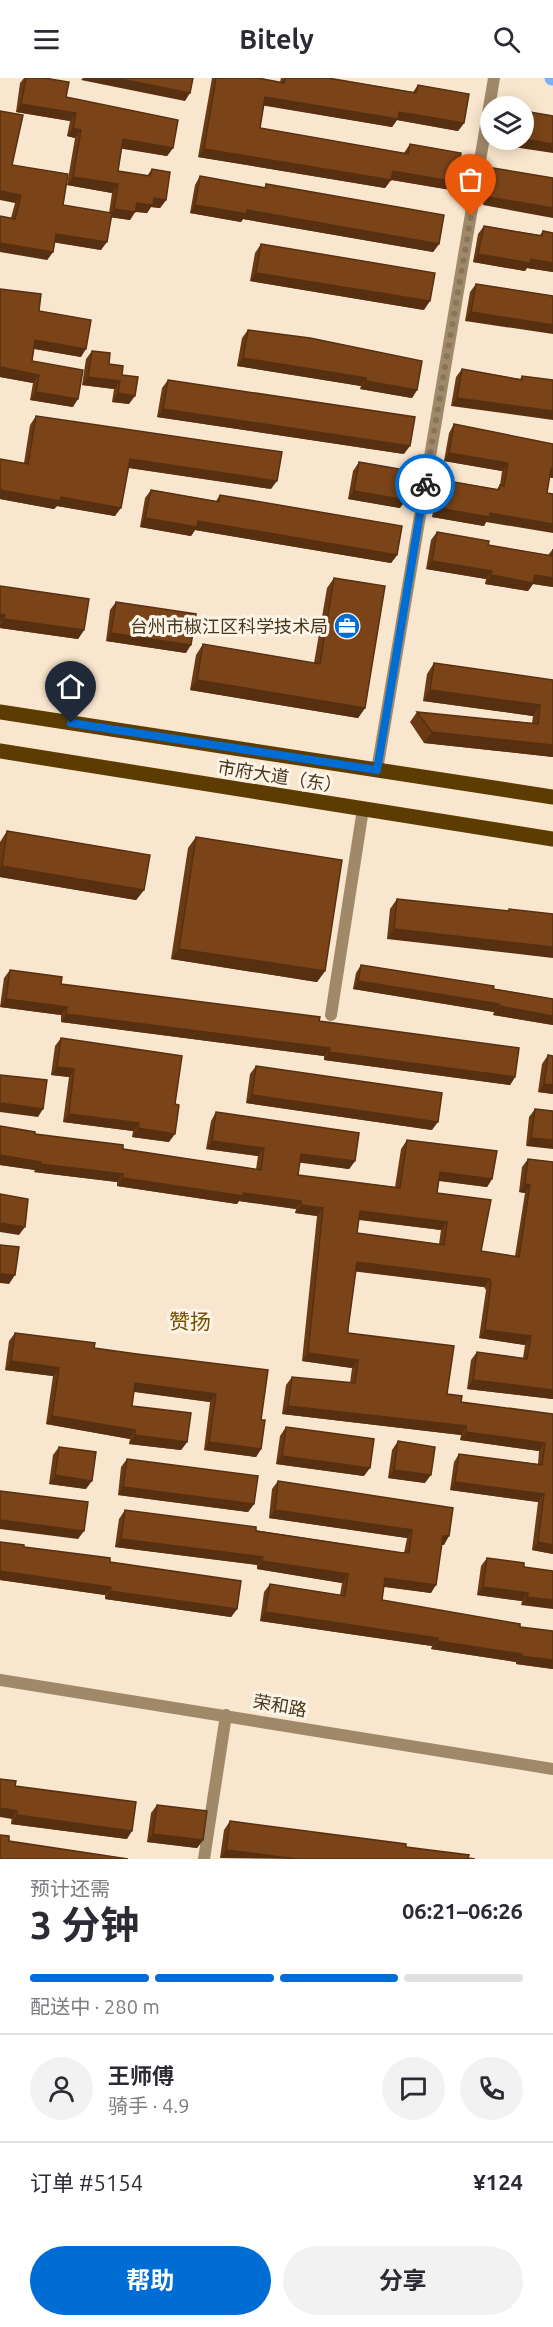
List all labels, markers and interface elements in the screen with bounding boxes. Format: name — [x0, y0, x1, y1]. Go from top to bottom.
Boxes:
icon: menu — [30, 23, 63, 56]
icon: search — [490, 23, 523, 56]
text: Bitely — [239, 24, 314, 54]
map controls — [480, 96, 534, 150]
button: layers — [480, 96, 534, 150]
pin — [445, 154, 496, 216]
icon: bag — [454, 163, 487, 196]
courier — [395, 454, 455, 514]
icon: bike — [409, 468, 442, 501]
office icon: 台州市椒江区科学技术局 — [332, 611, 362, 641]
place label: 台州市椒江区科学技术局 — [130, 616, 328, 636]
pin — [45, 661, 96, 723]
icon: home — [54, 670, 87, 703]
street label: 市府大道（东） — [216, 756, 344, 796]
district label: 赞扬 — [169, 1309, 211, 1333]
street label: 荣和路 — [252, 1690, 308, 1720]
text: 预计还需 — [30, 1877, 110, 1900]
text: 06:21–06:26 — [402, 1898, 523, 1923]
text: 3 分钟 — [30, 1903, 139, 1946]
text: 配送中 · 280 m — [30, 1995, 160, 2018]
button: person — [30, 2057, 93, 2120]
button: chat — [382, 2057, 445, 2120]
button: phone — [460, 2057, 523, 2120]
text: 王师傅 — [108, 2063, 174, 2088]
text: 骑手 · 4.9 — [108, 2094, 190, 2117]
text: ¥124 — [473, 2169, 523, 2194]
text: 订单 #5154 — [30, 2170, 143, 2195]
button: 帮助 — [30, 2246, 271, 2315]
button: 分享 — [283, 2246, 523, 2315]

